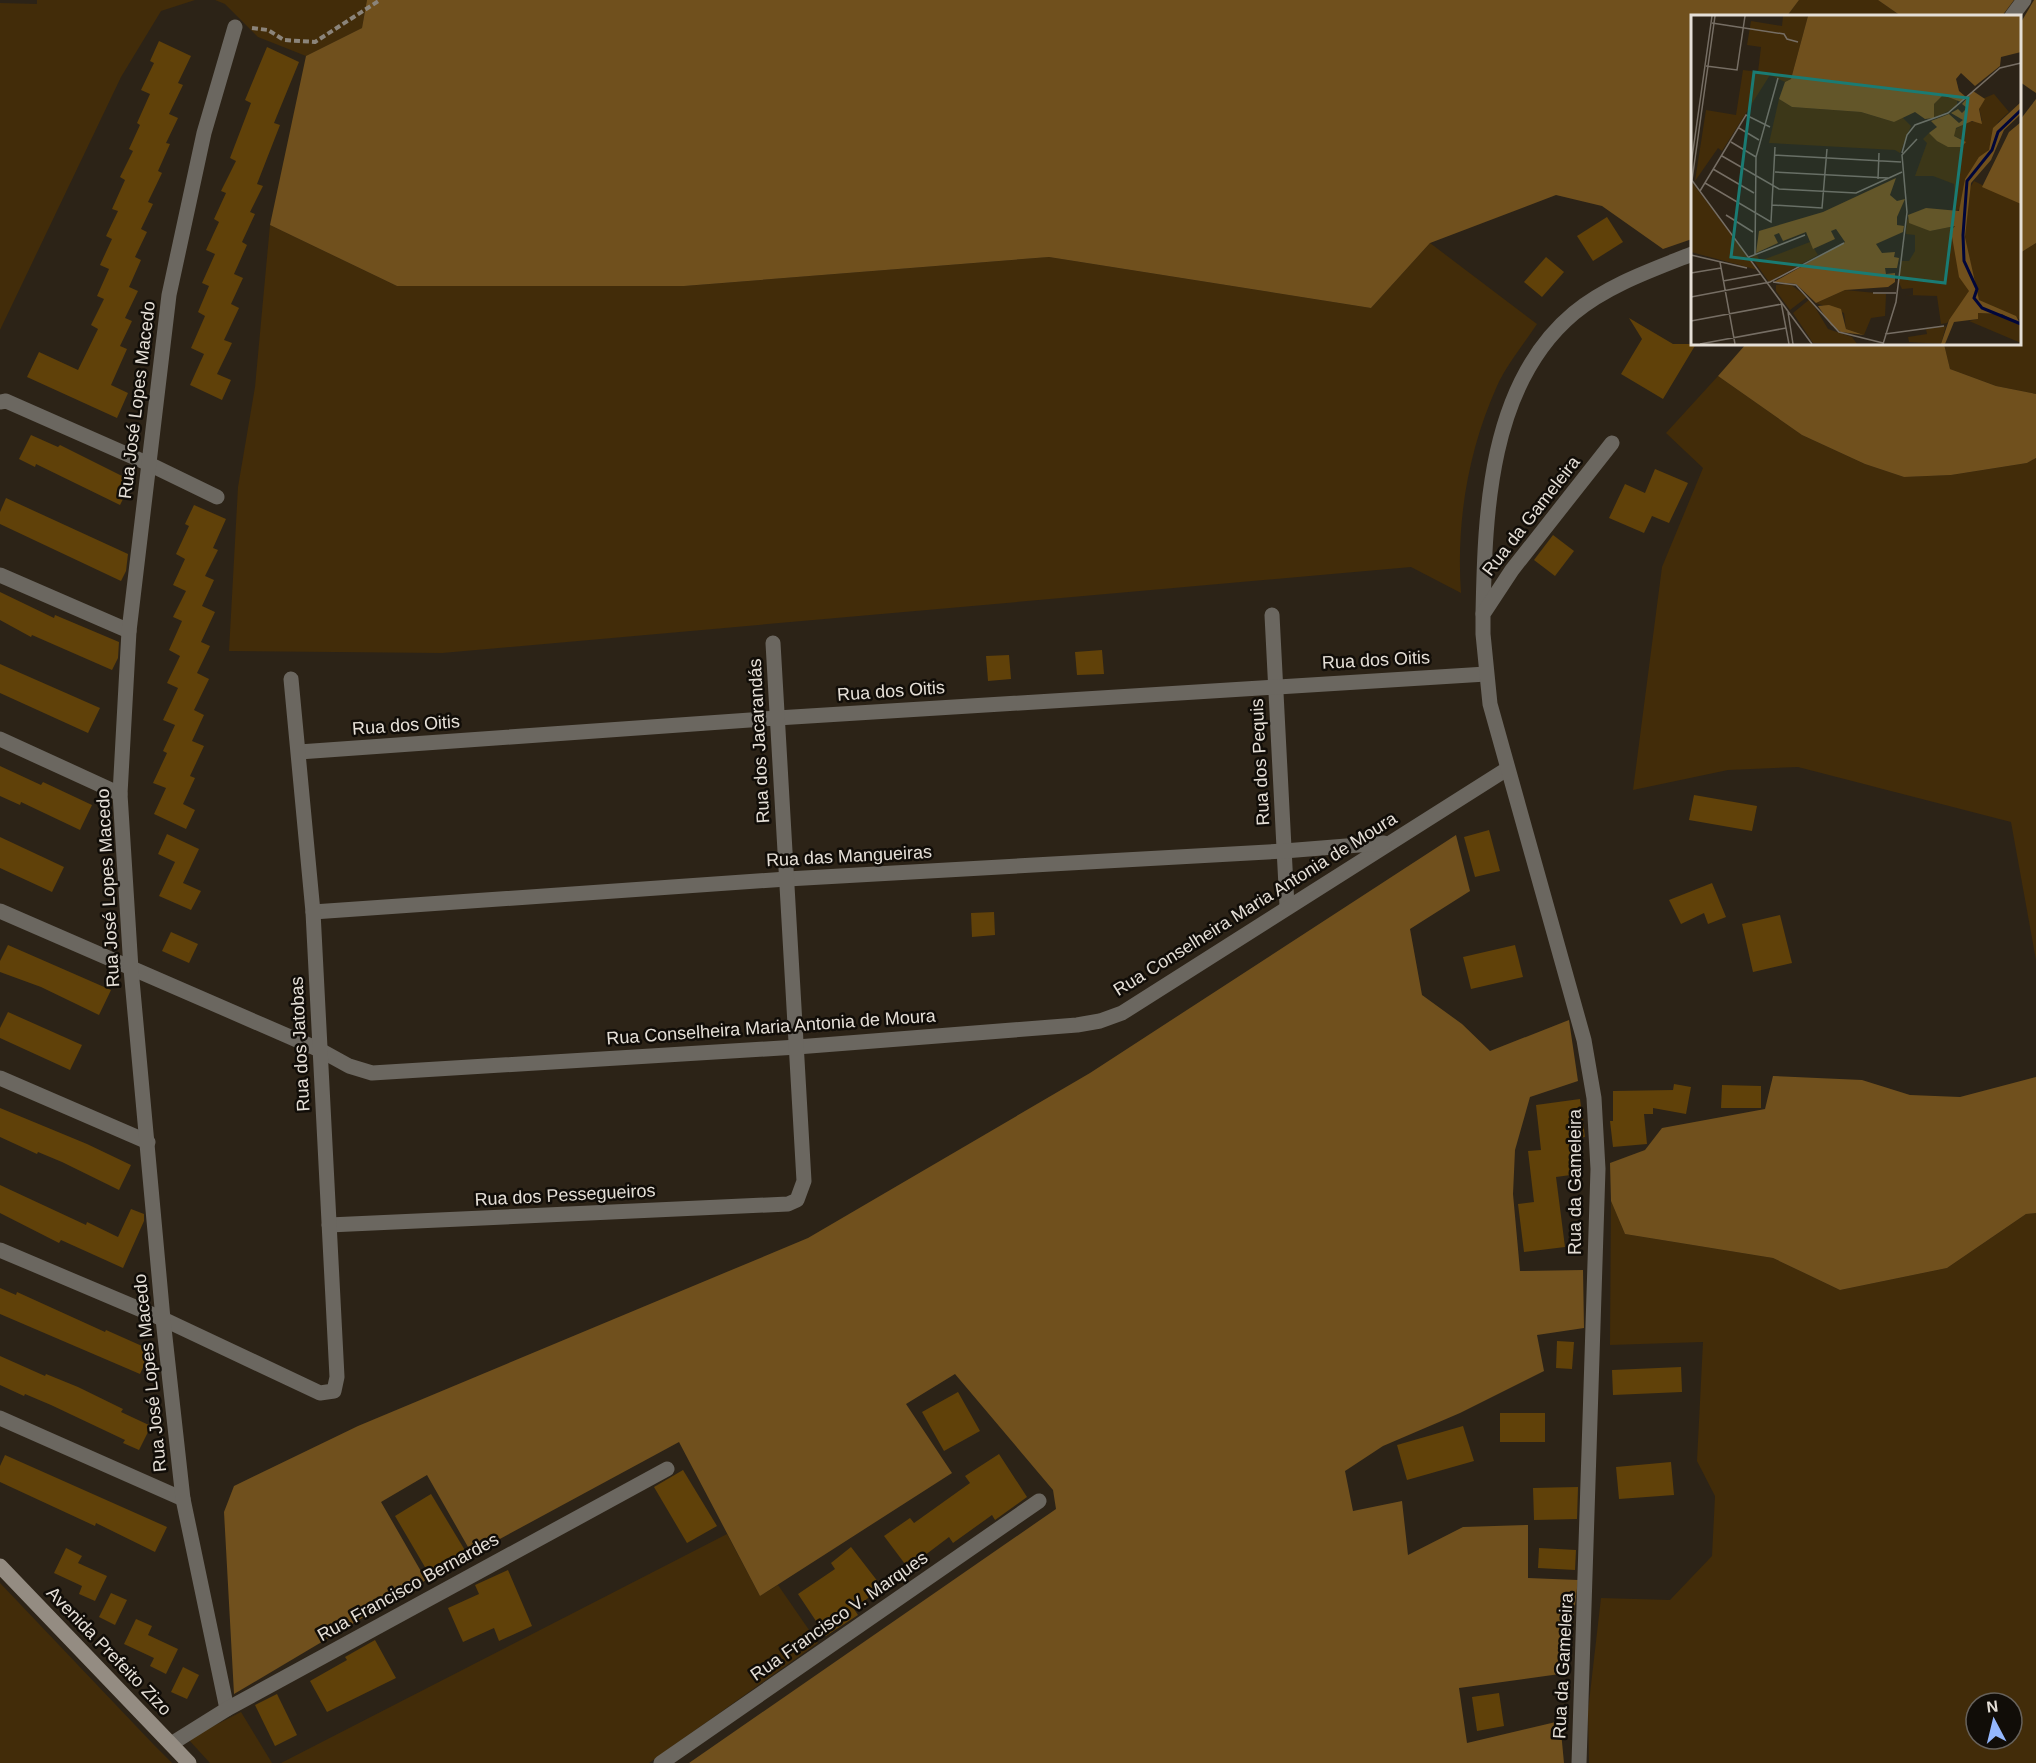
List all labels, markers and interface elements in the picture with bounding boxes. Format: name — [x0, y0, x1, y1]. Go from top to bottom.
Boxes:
inset map — [1691, 15, 2021, 345]
street label: Rua José Lopes Macedo — [115, 300, 159, 500]
street label: Rua da Gameleira — [1478, 452, 1584, 580]
street label: Rua dos Oitis — [1322, 647, 1430, 673]
street label: Rua dos Jacarandás — [745, 658, 773, 824]
street label: Rua dos Oitis — [836, 677, 946, 705]
street label: Rua dos Pequis — [1247, 698, 1273, 826]
street label: Rua dos Oitis — [351, 711, 461, 739]
street label: Rua José Lopes Macedo — [93, 788, 123, 988]
street label: Rua Conselheira Maria Antonia de Moura — [1110, 808, 1401, 1000]
street label: Rua das Mangueiras — [766, 842, 932, 870]
street label: Rua dos Jatobas — [286, 976, 314, 1112]
street label: Rua Conselheira Maria Antonia de Moura — [606, 1005, 937, 1048]
street label: Rua da Gameleira — [1565, 1108, 1585, 1255]
street label: Rua dos Pessegueiros — [474, 1180, 656, 1210]
street label: Rua José Lopes Macedo — [130, 1273, 170, 1473]
street label: Rua Francisco Bernardes — [314, 1529, 502, 1645]
street label: Rua Francisco V. Marques — [747, 1547, 931, 1685]
street label: Avenida Prefeito Zizo — [42, 1583, 176, 1719]
street label: Rua da Gameleira — [1549, 1592, 1577, 1739]
north arrow — [1964, 1691, 2024, 1751]
text: N — [1985, 1697, 1999, 1716]

